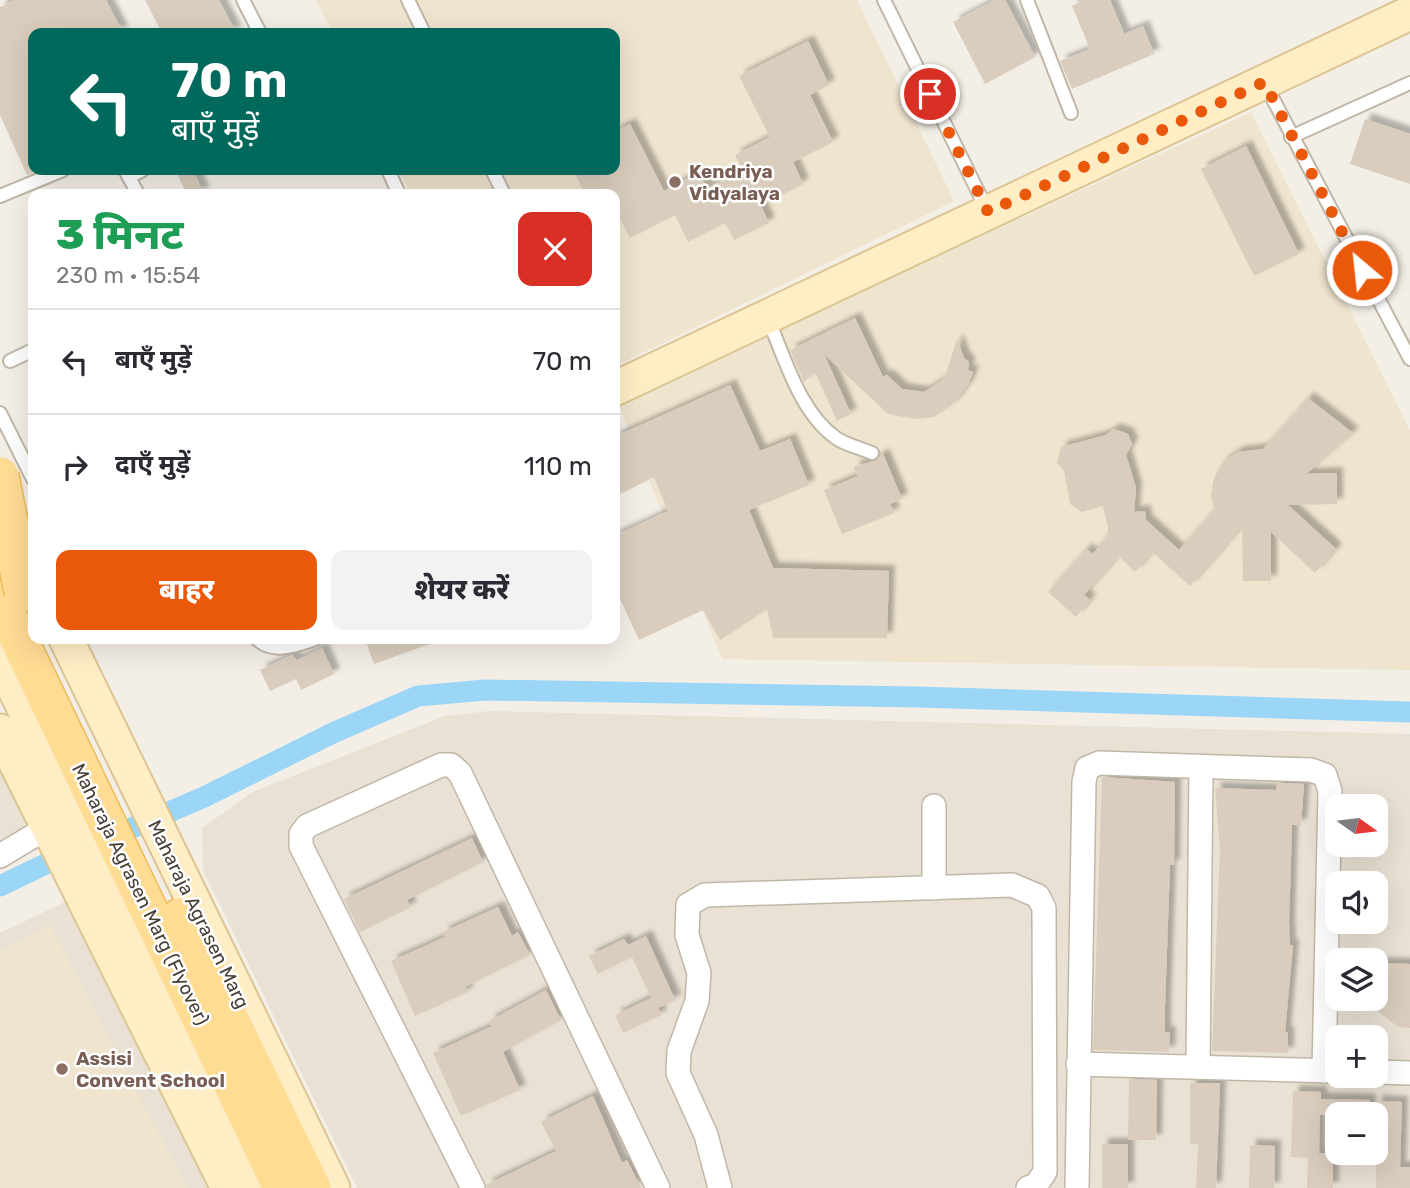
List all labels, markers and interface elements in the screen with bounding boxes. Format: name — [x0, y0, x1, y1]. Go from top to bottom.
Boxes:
text: 70 m — [171, 51, 288, 109]
icon: left — [56, 56, 147, 147]
pin — [900, 64, 960, 124]
icon: arrive — [911, 75, 949, 113]
text: बाएँ मुड़ें — [171, 110, 259, 148]
place label: Kendriya Vidyalaya — [689, 160, 780, 205]
marker: Kendriya Vidyalaya — [667, 174, 683, 190]
text: 3 मिनट — [56, 210, 184, 260]
button: close — [518, 212, 592, 286]
position arrow — [1325, 233, 1399, 307]
text: 230 m · 15:54 — [56, 261, 200, 289]
icon: left — [56, 343, 94, 381]
text: बाएँ मुड़ें — [115, 344, 192, 375]
text: 70 m — [533, 346, 592, 377]
icon: right — [56, 448, 94, 486]
text: दाएँ मुड़ें — [115, 449, 190, 480]
text: 110 m — [524, 451, 592, 482]
button: बाहर — [56, 550, 317, 630]
button: शेयर करें — [331, 550, 592, 630]
street label: Maharaja Agrasen Marg (Flyover) — [68, 759, 214, 1029]
north arrow — [1325, 794, 1388, 858]
map controls — [1325, 794, 1388, 1165]
street label: Maharaja Agrasen Marg — [143, 816, 255, 1012]
button: sound — [1325, 871, 1388, 934]
button: layers — [1325, 948, 1388, 1011]
button: + — [1325, 1025, 1388, 1088]
place label: Assisi Convent School — [76, 1047, 225, 1092]
marker: Assisi Convent School — [54, 1061, 70, 1077]
button: − — [1325, 1102, 1388, 1165]

